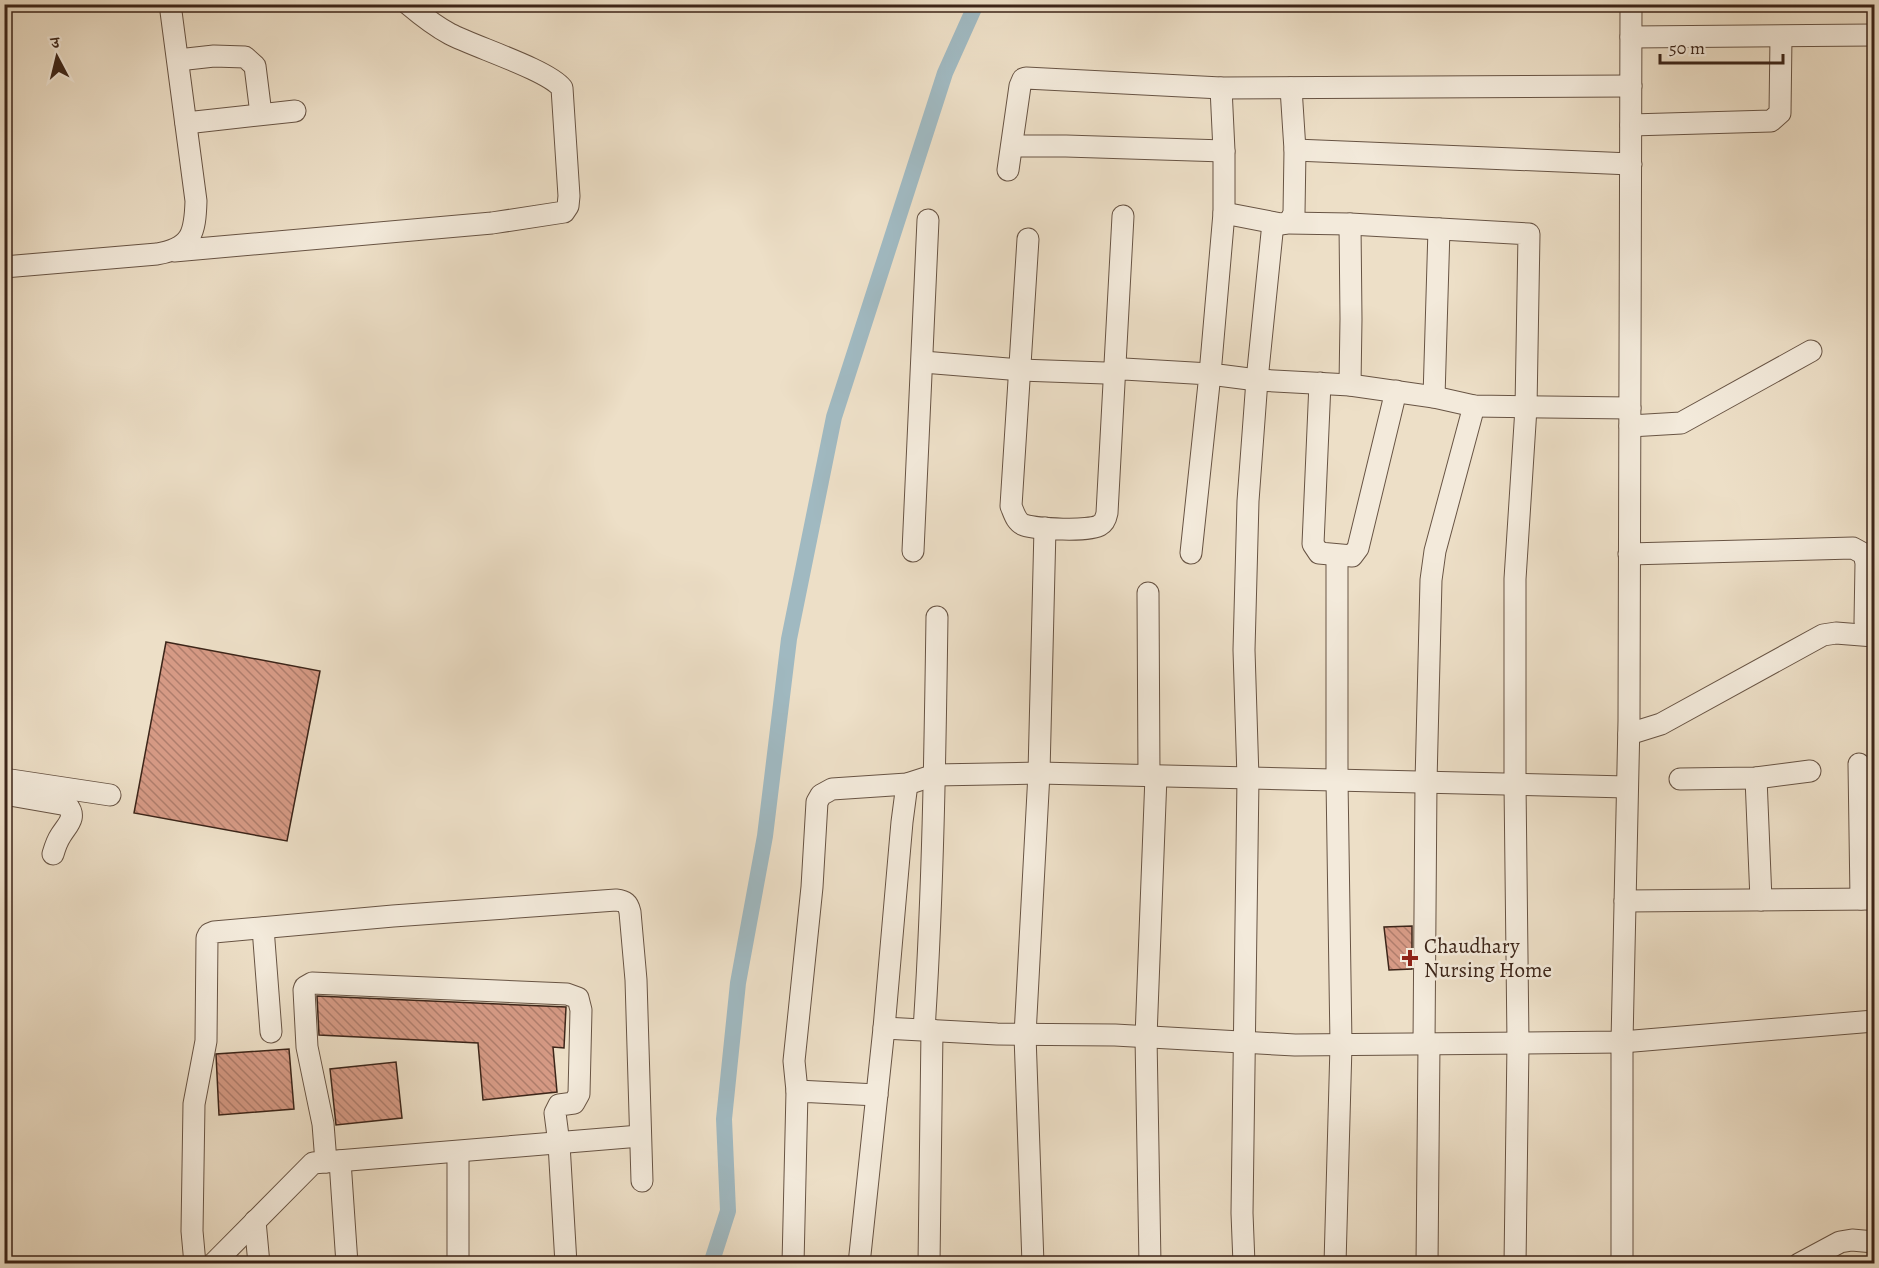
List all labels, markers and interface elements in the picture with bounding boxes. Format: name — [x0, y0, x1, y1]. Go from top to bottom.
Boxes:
north arrow — [27, 27, 87, 87]
scale bar — [1660, 27, 1783, 65]
text: उ — [49, 31, 63, 55]
text: 50 m — [1669, 36, 1705, 60]
place label: Chaudhary Nursing Home — [1424, 932, 1552, 984]
marker: Chaudhary Nursing Home — [1401, 949, 1419, 967]

